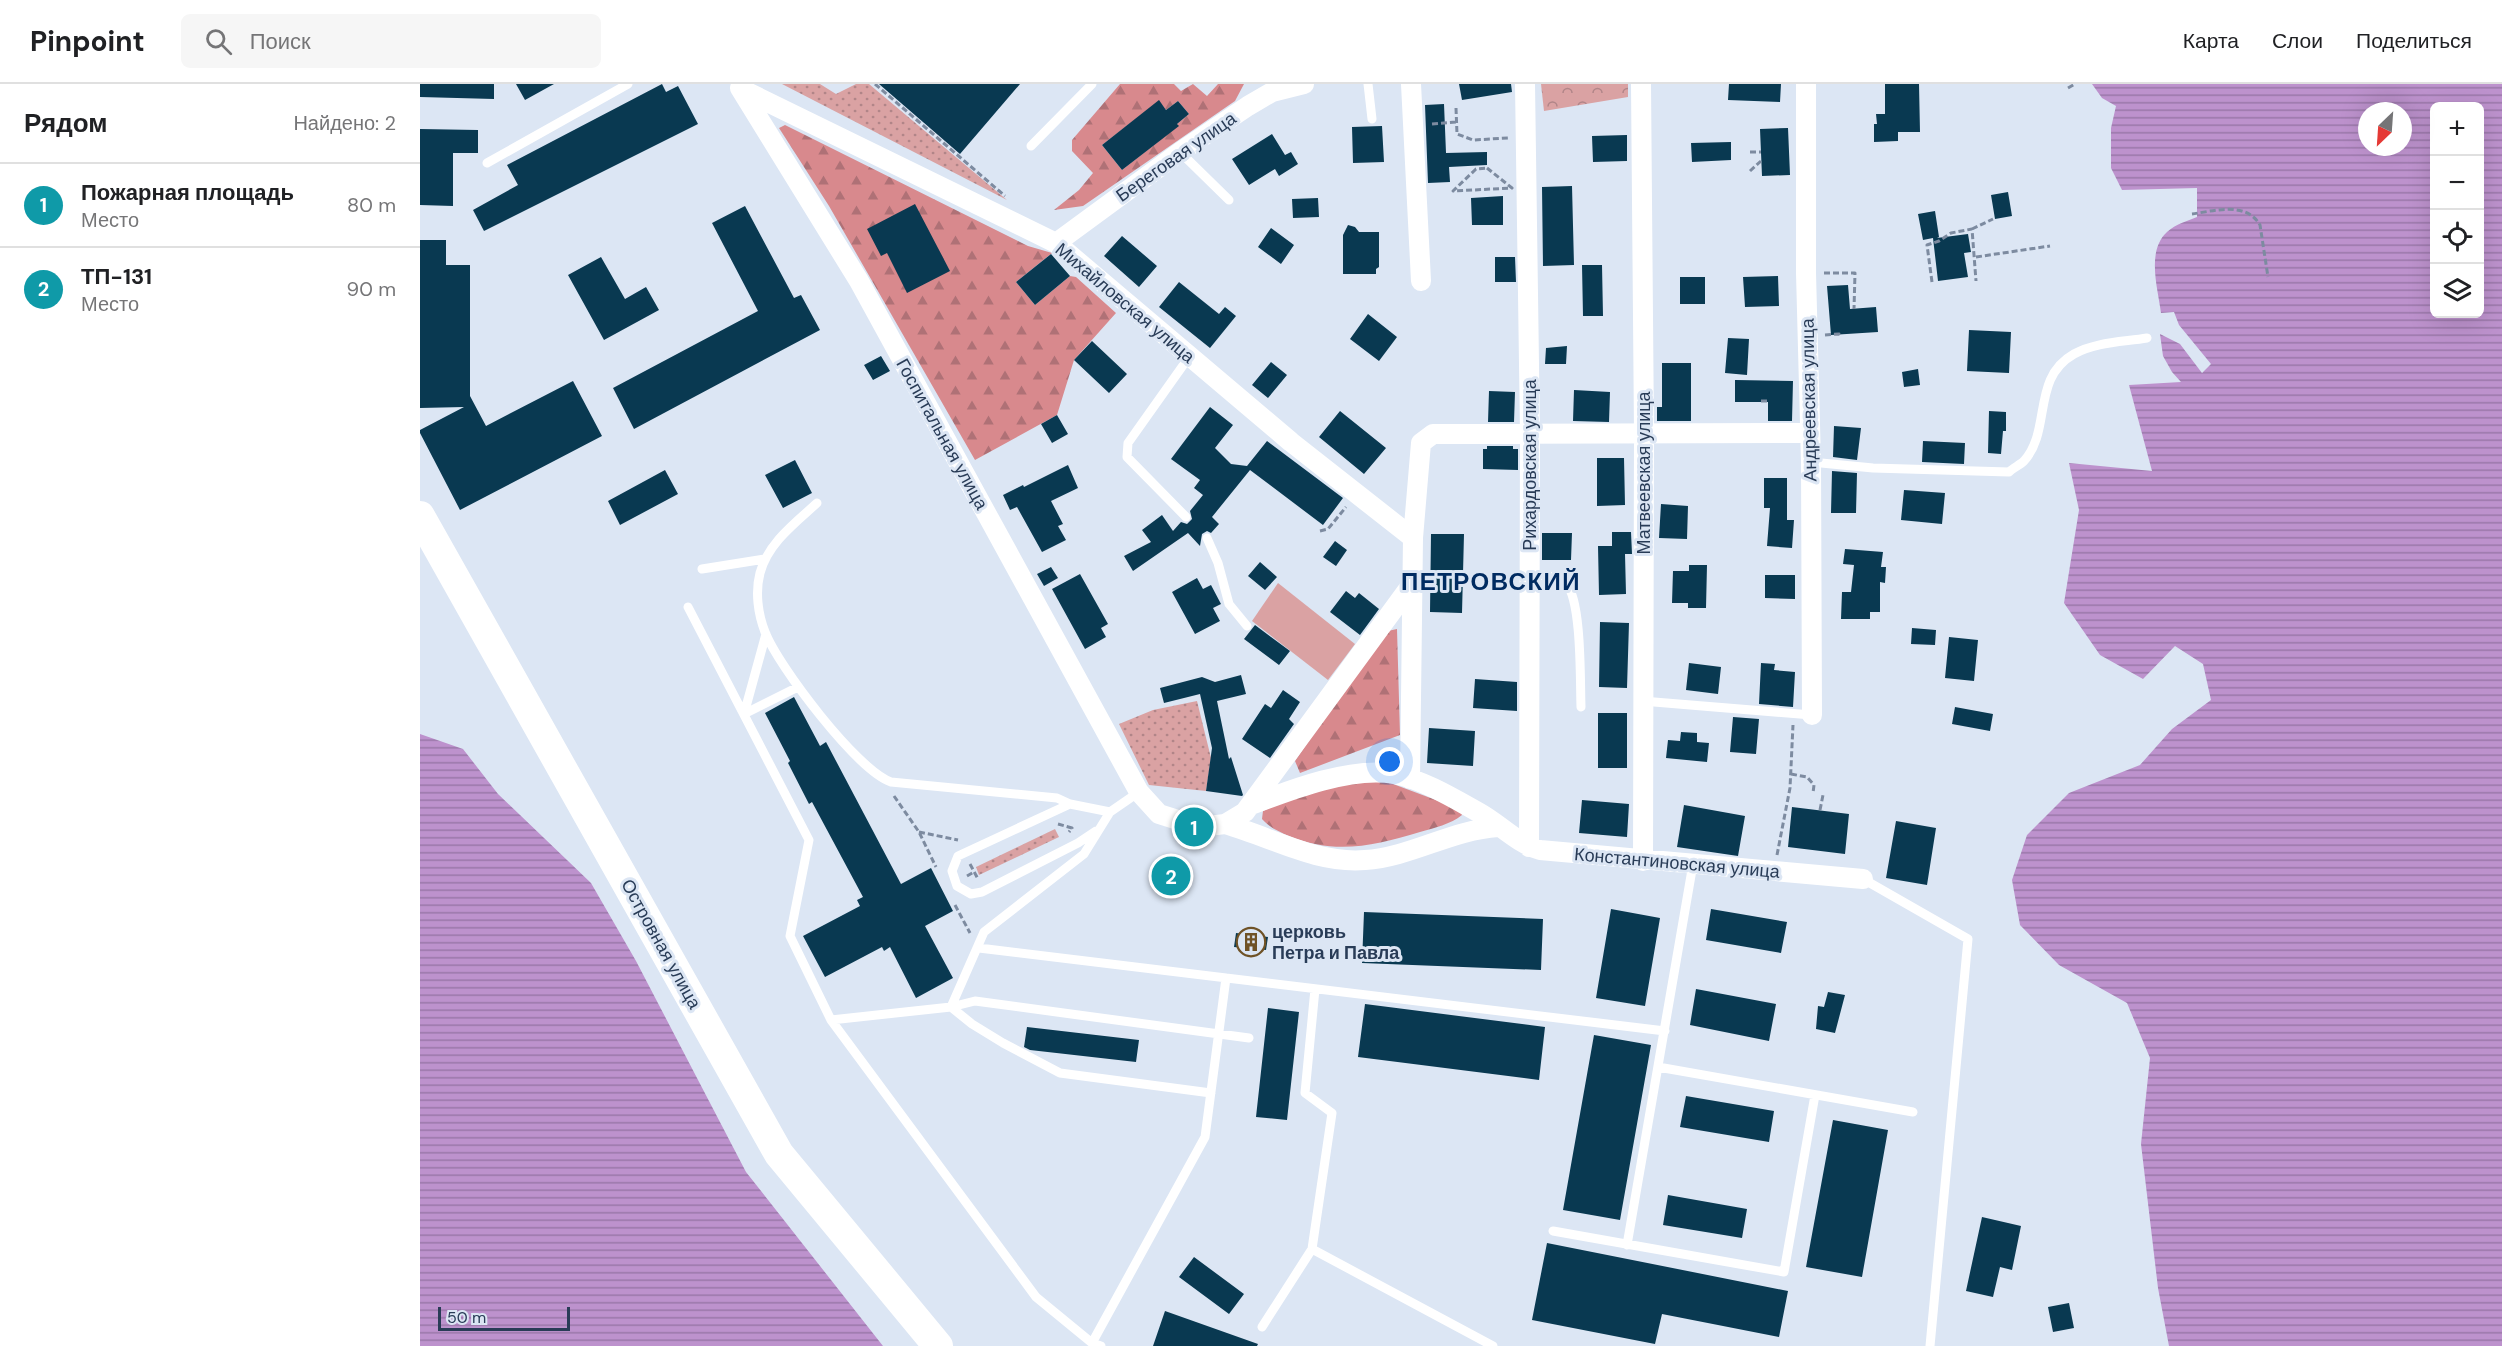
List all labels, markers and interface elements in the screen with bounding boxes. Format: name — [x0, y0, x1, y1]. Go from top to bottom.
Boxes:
search box — [181, 14, 601, 68]
text: Pinpoint — [30, 23, 145, 60]
icon: search — [202, 25, 235, 58]
text: Поиск — [250, 27, 311, 56]
text: Карта — [2183, 27, 2239, 55]
text: Слои — [2272, 27, 2323, 55]
text: Поделиться — [2356, 27, 2472, 55]
north arrow — [2358, 102, 2412, 156]
map controls — [2430, 102, 2484, 318]
button: + — [2430, 102, 2484, 156]
text: Рядом — [24, 106, 107, 140]
street label: Береговая улица — [1111, 106, 1242, 207]
text: Найдено: 2 — [293, 110, 396, 136]
button: − — [2430, 156, 2484, 210]
text: Пожарная площадь — [81, 178, 294, 207]
text: 1 — [40, 192, 47, 218]
text: 80 m — [347, 192, 396, 218]
text: Место — [81, 207, 139, 233]
button: locate — [2430, 210, 2484, 264]
street label: Михайловская улица — [1050, 237, 1201, 369]
text: ТП-131 — [81, 262, 152, 291]
button: layers — [2430, 264, 2484, 318]
text: 2 — [38, 276, 49, 302]
text: 90 m — [347, 276, 396, 302]
text: Место — [81, 291, 139, 317]
street label: Андреевская улица — [1796, 317, 1822, 482]
street label: Госпитальная улица — [890, 354, 994, 515]
street label: Рихардовская улица — [1518, 378, 1542, 551]
street label: Матвеевская улица — [1632, 390, 1656, 555]
district label: ПЕТРОВСКИЙ — [1401, 566, 1581, 597]
your location — [1375, 747, 1404, 776]
pin: 1 — [1174, 804, 1214, 850]
street label: Константиновская улица — [1573, 842, 1782, 884]
pin: 2 — [1152, 854, 1191, 898]
street label: Островная улица — [615, 875, 707, 1014]
place label: церковь Петра и Павла — [1272, 920, 1400, 965]
building icon: церковь Петра и Павла — [1235, 926, 1267, 958]
scale bar — [438, 1304, 570, 1332]
text: 50 m — [447, 1307, 486, 1328]

